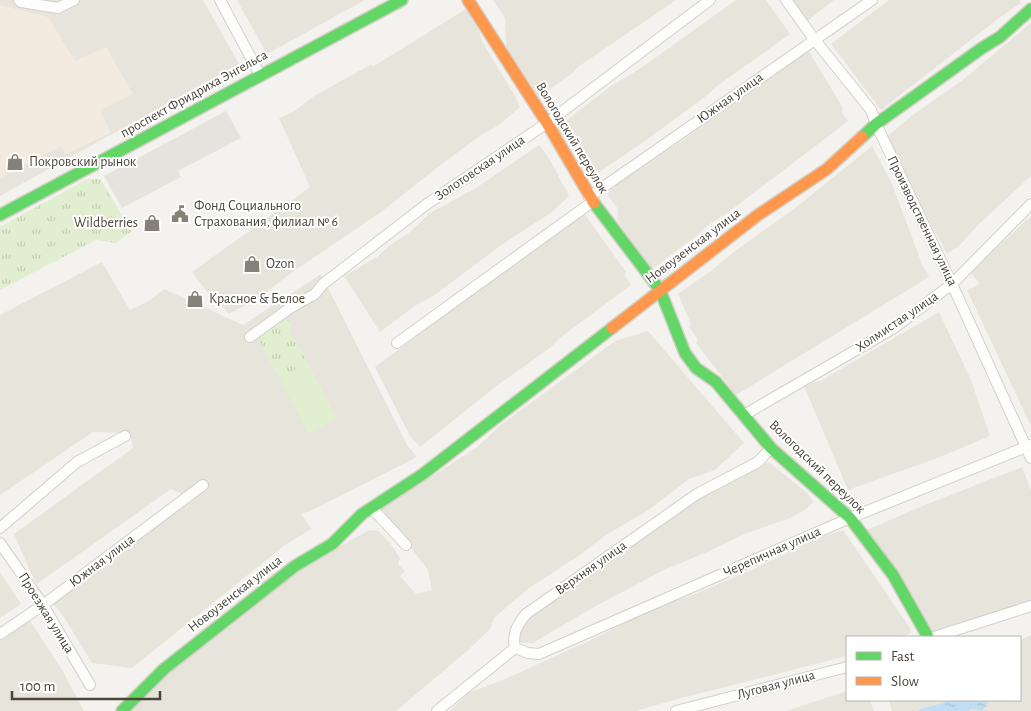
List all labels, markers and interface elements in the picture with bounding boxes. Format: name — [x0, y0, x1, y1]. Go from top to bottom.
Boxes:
street label: проспект Фридриха Энгельса — [118, 47, 270, 140]
street label: Южная улица — [694, 70, 766, 126]
street label: Вологодский переулок — [533, 80, 611, 197]
street label: Золотовская улица — [433, 132, 528, 203]
shop icon: Покровский рынок — [5, 152, 25, 172]
street label: Производственная улица — [884, 154, 960, 289]
place label: Покровский рынок — [29, 155, 137, 169]
place label: Фонд Социального Страхования, филиал № 6 — [194, 199, 338, 229]
public building icon: Фонд Социального Страхования, филиал № 6 — [170, 204, 190, 224]
street label: Новоузенская улица — [643, 205, 744, 286]
shop icon: Wildberries — [142, 213, 162, 233]
place label: Wildberries — [74, 216, 138, 230]
shop icon: Ozon — [242, 254, 262, 274]
place label: Ozon — [266, 257, 294, 271]
shop icon: Красное & Белое — [185, 289, 205, 309]
street label: Холмистая улица — [853, 289, 941, 355]
place label: Красное & Белое — [209, 292, 305, 306]
street label: Вологодский переулок — [766, 418, 868, 517]
street label: Черепичная улица — [721, 524, 823, 580]
street label: Южная улица — [67, 532, 138, 590]
street label: Верхняя улица — [553, 538, 630, 598]
street label: Новоузенская улица — [185, 553, 285, 635]
street label: Проезжая улица — [16, 570, 77, 656]
legend — [846, 636, 1021, 701]
text: Fast — [891, 649, 915, 664]
scale bar — [12, 668, 160, 700]
street label: Луговая улица — [736, 668, 817, 702]
text: Slow — [891, 674, 919, 689]
text: 100 m — [20, 679, 55, 694]

